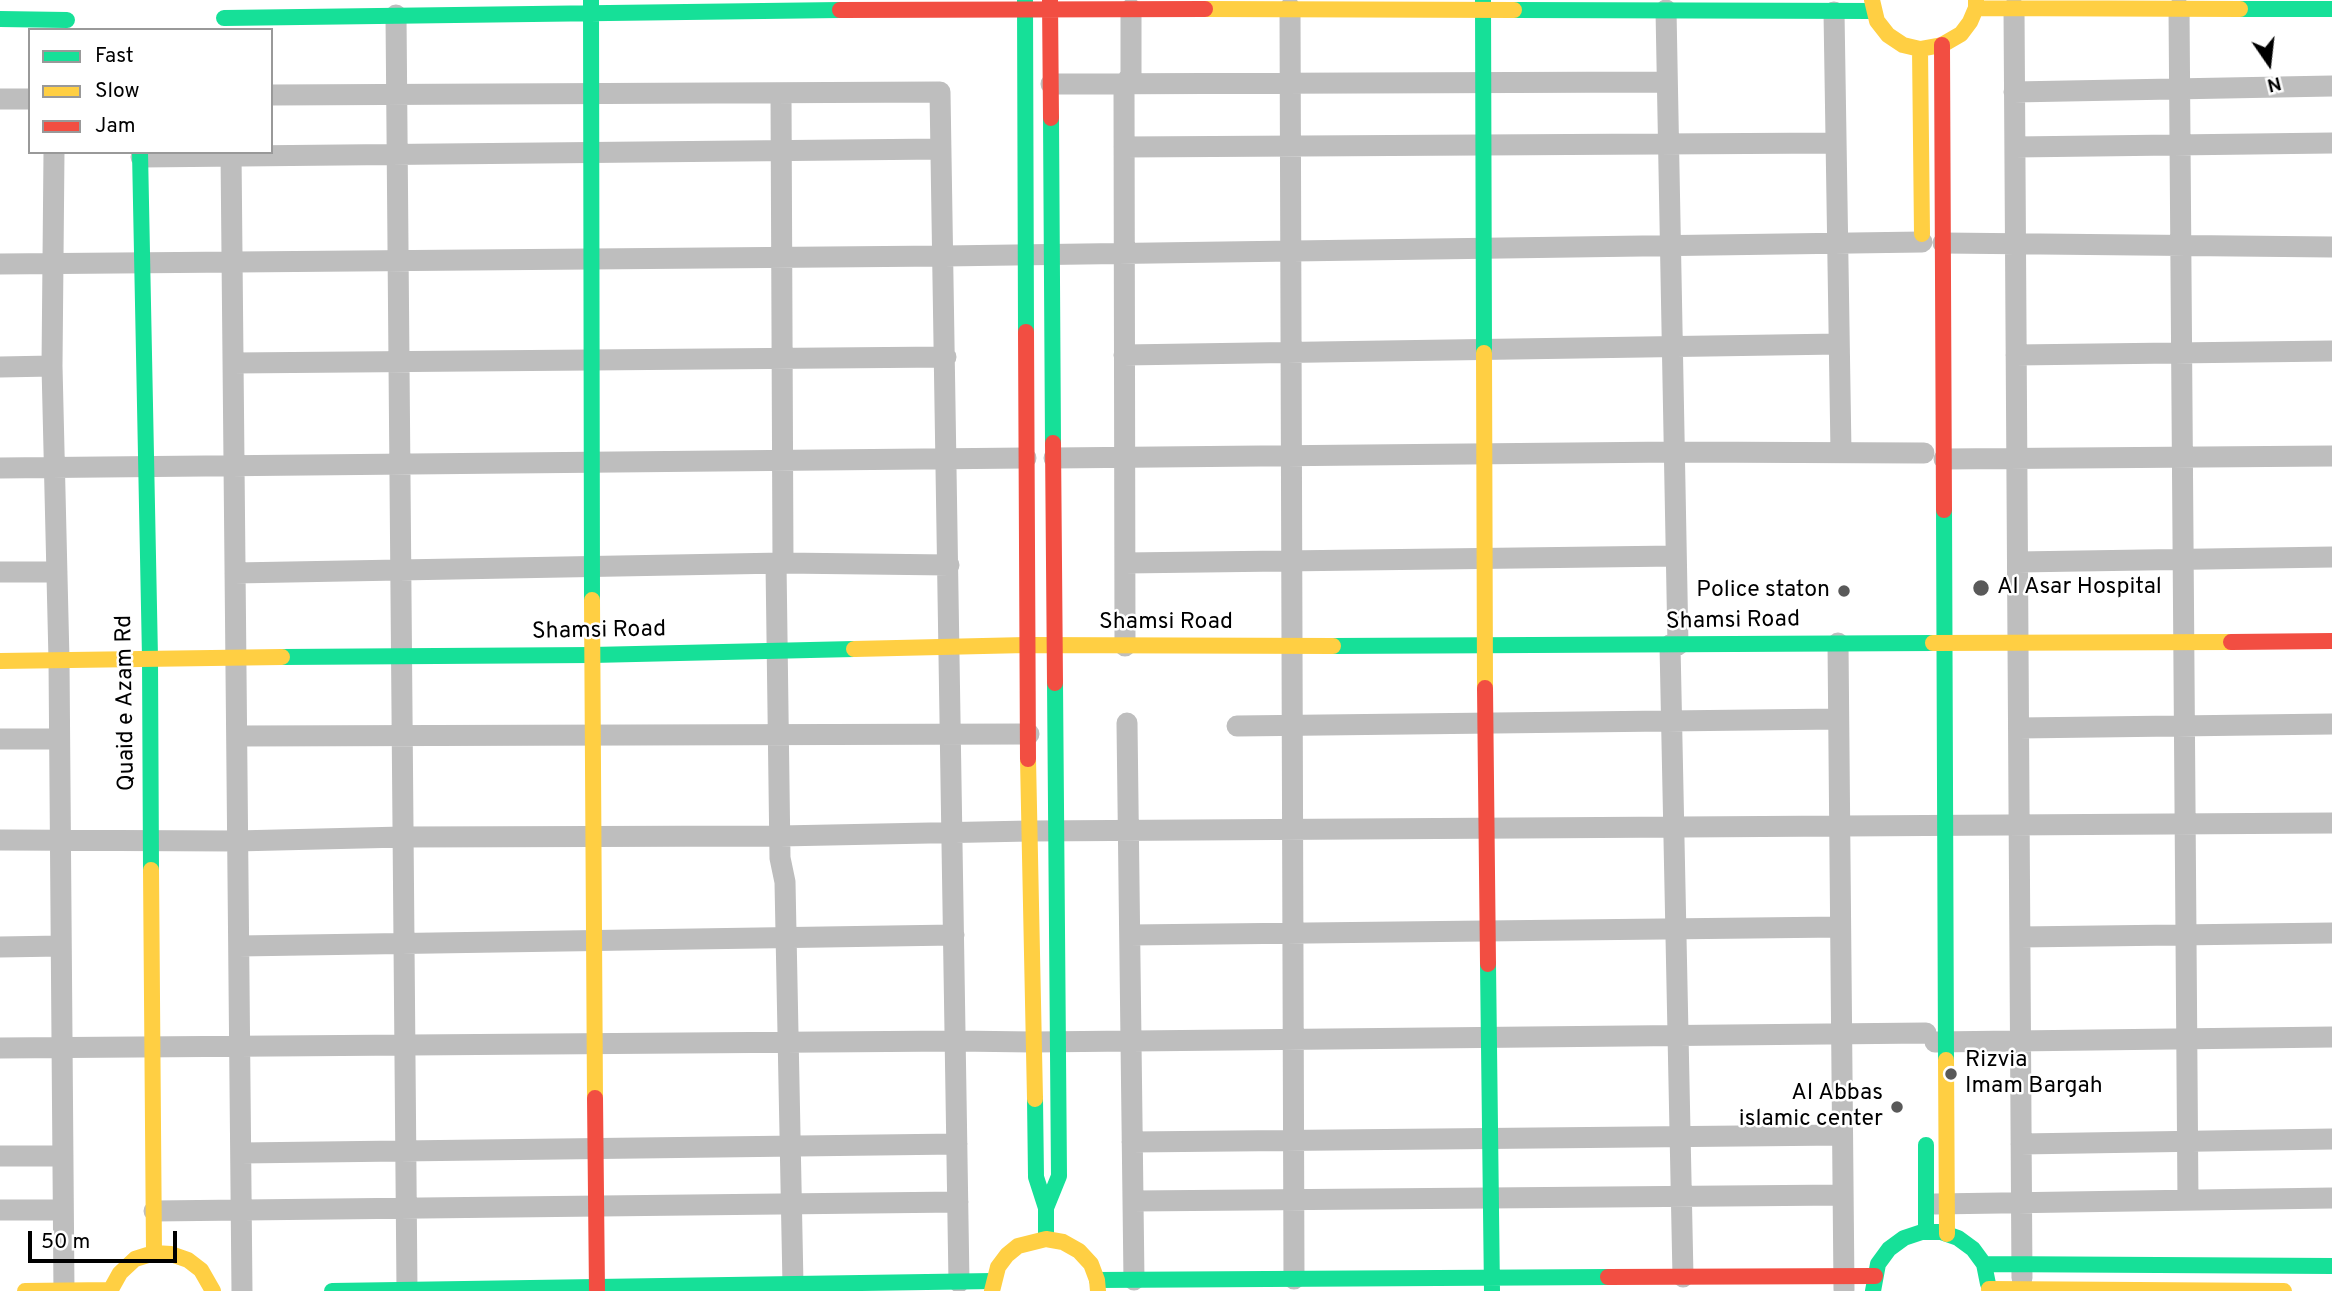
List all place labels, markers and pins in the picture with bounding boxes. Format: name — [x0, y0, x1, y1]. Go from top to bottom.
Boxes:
place label: Al Asar Hospital — [1997, 574, 2162, 602]
place label: Police staton — [1696, 577, 1830, 605]
marker: Al Asar Hospital — [1971, 578, 1991, 598]
marker: Police staton — [1836, 583, 1852, 599]
place label: Rizvia Imam Bargah — [1965, 1047, 2103, 1101]
marker: Rizvia Imam Bargah — [1943, 1066, 1959, 1082]
place label: Al Abbas islamic center — [1739, 1080, 1883, 1134]
marker: Al Abbas islamic center — [1889, 1099, 1905, 1115]

